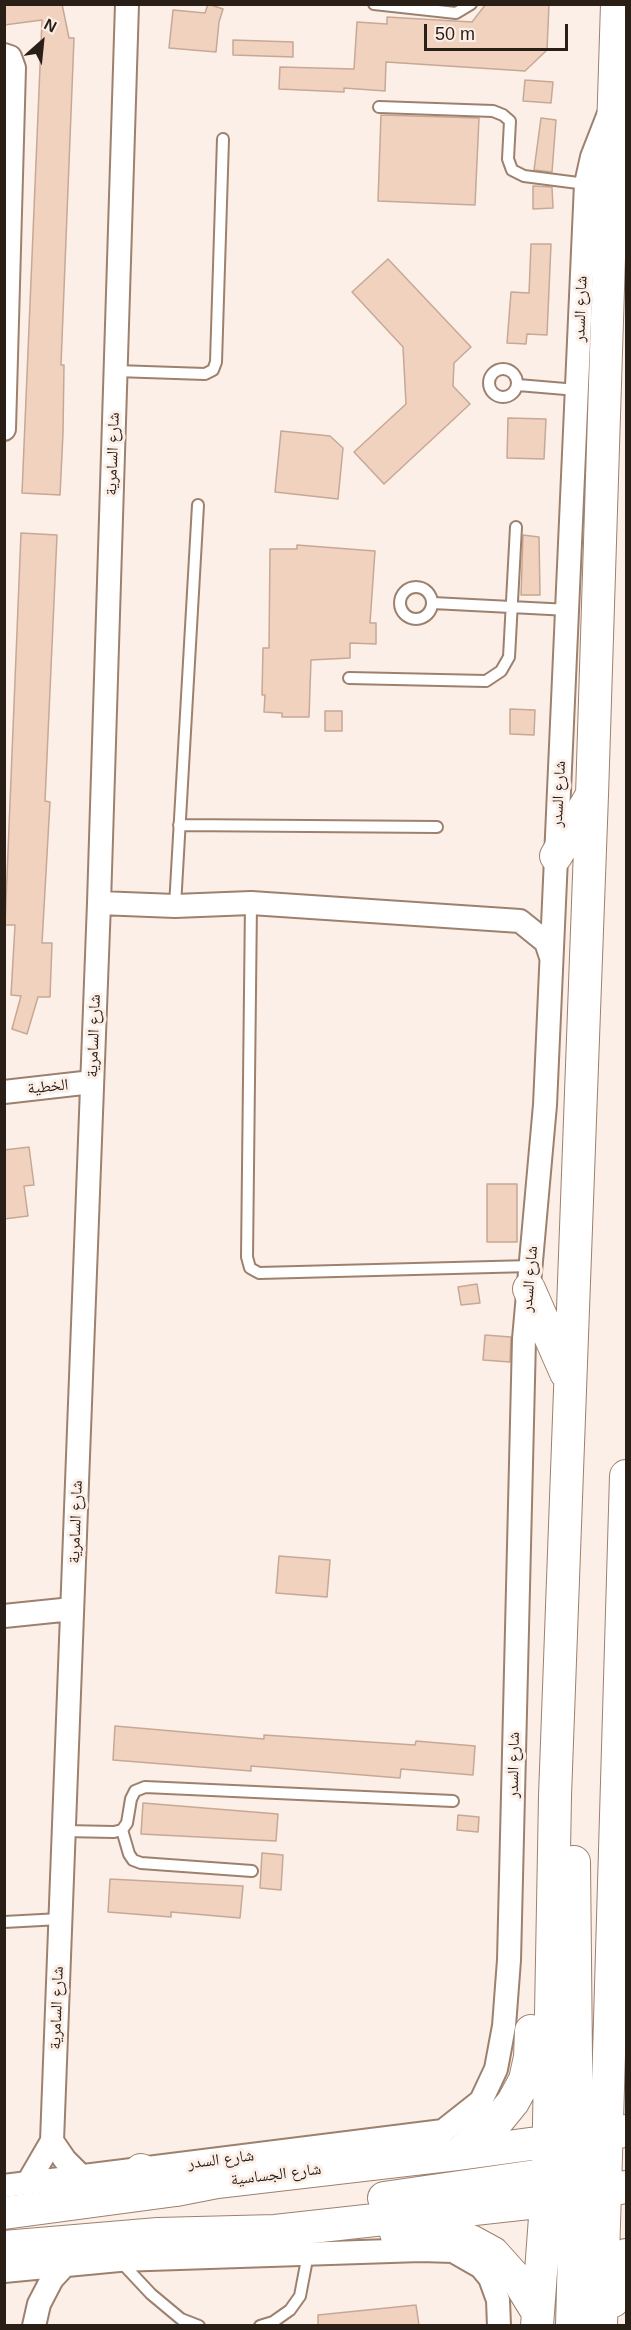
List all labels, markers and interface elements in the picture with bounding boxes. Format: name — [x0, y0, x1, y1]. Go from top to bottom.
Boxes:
north arrow — [12, 12, 72, 72]
scale bar — [427, 12, 571, 50]
text: N — [41, 15, 59, 36]
text: 50 m — [435, 24, 475, 44]
street label: شارع السدر — [570, 275, 592, 343]
street label: شارع السامرية — [102, 412, 124, 496]
street label: شارع السدر — [548, 760, 570, 828]
street label: شارع السامرية — [83, 994, 105, 1078]
street label: الخطية — [27, 1075, 69, 1099]
street label: شارع السدر — [518, 1245, 542, 1313]
street label: شارع السامرية — [65, 1480, 87, 1564]
street label: شارع السدر — [504, 1732, 524, 1798]
street label: شارع السامرية — [46, 1966, 68, 2050]
street label: شارع السدر — [187, 2146, 255, 2174]
street label: شارع الجساسية — [230, 2160, 322, 2190]

